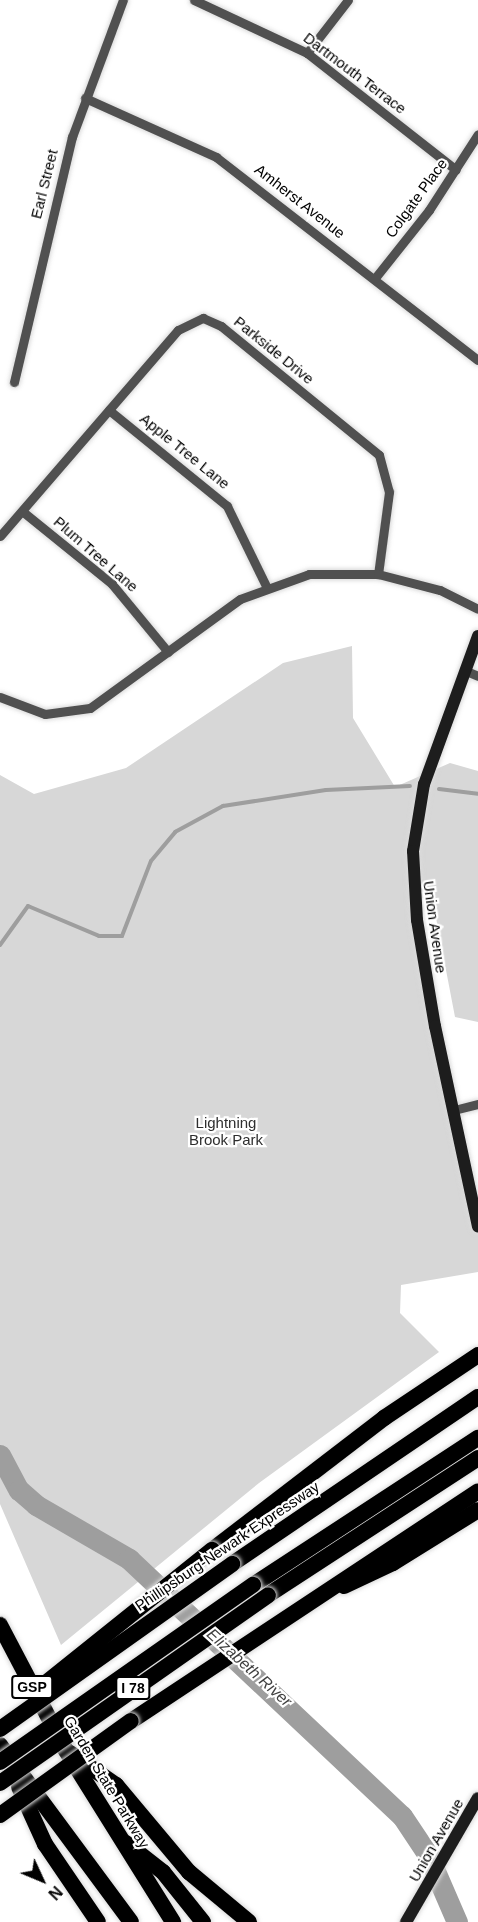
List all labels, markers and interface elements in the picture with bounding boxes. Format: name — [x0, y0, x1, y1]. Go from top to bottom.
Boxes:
street label: Dartmouth Terrace — [300, 28, 410, 118]
street label: Earl Street — [27, 147, 61, 221]
street label: Colgate Place — [381, 155, 451, 241]
street label: Amherst Avenue — [251, 160, 349, 242]
street label: Parkside Drive — [230, 312, 318, 388]
street label: Apple Tree Lane — [136, 409, 234, 493]
street label: Plum Tree Lane — [50, 512, 142, 596]
street label: Union Avenue — [420, 879, 450, 975]
park label: Lightning Brook Park — [189, 1113, 263, 1148]
street label: Phillipsburg-Newark Expressway — [131, 1477, 323, 1615]
water label: Elizabeth River — [203, 1625, 295, 1711]
road number: GSP — [11, 1676, 53, 1698]
road number: I 78 — [115, 1677, 151, 1699]
street label: Garden State Parkway — [60, 1713, 154, 1851]
street label: Union Avenue — [405, 1795, 467, 1885]
north arrow — [12, 1850, 72, 1910]
text: N — [45, 1883, 65, 1903]

